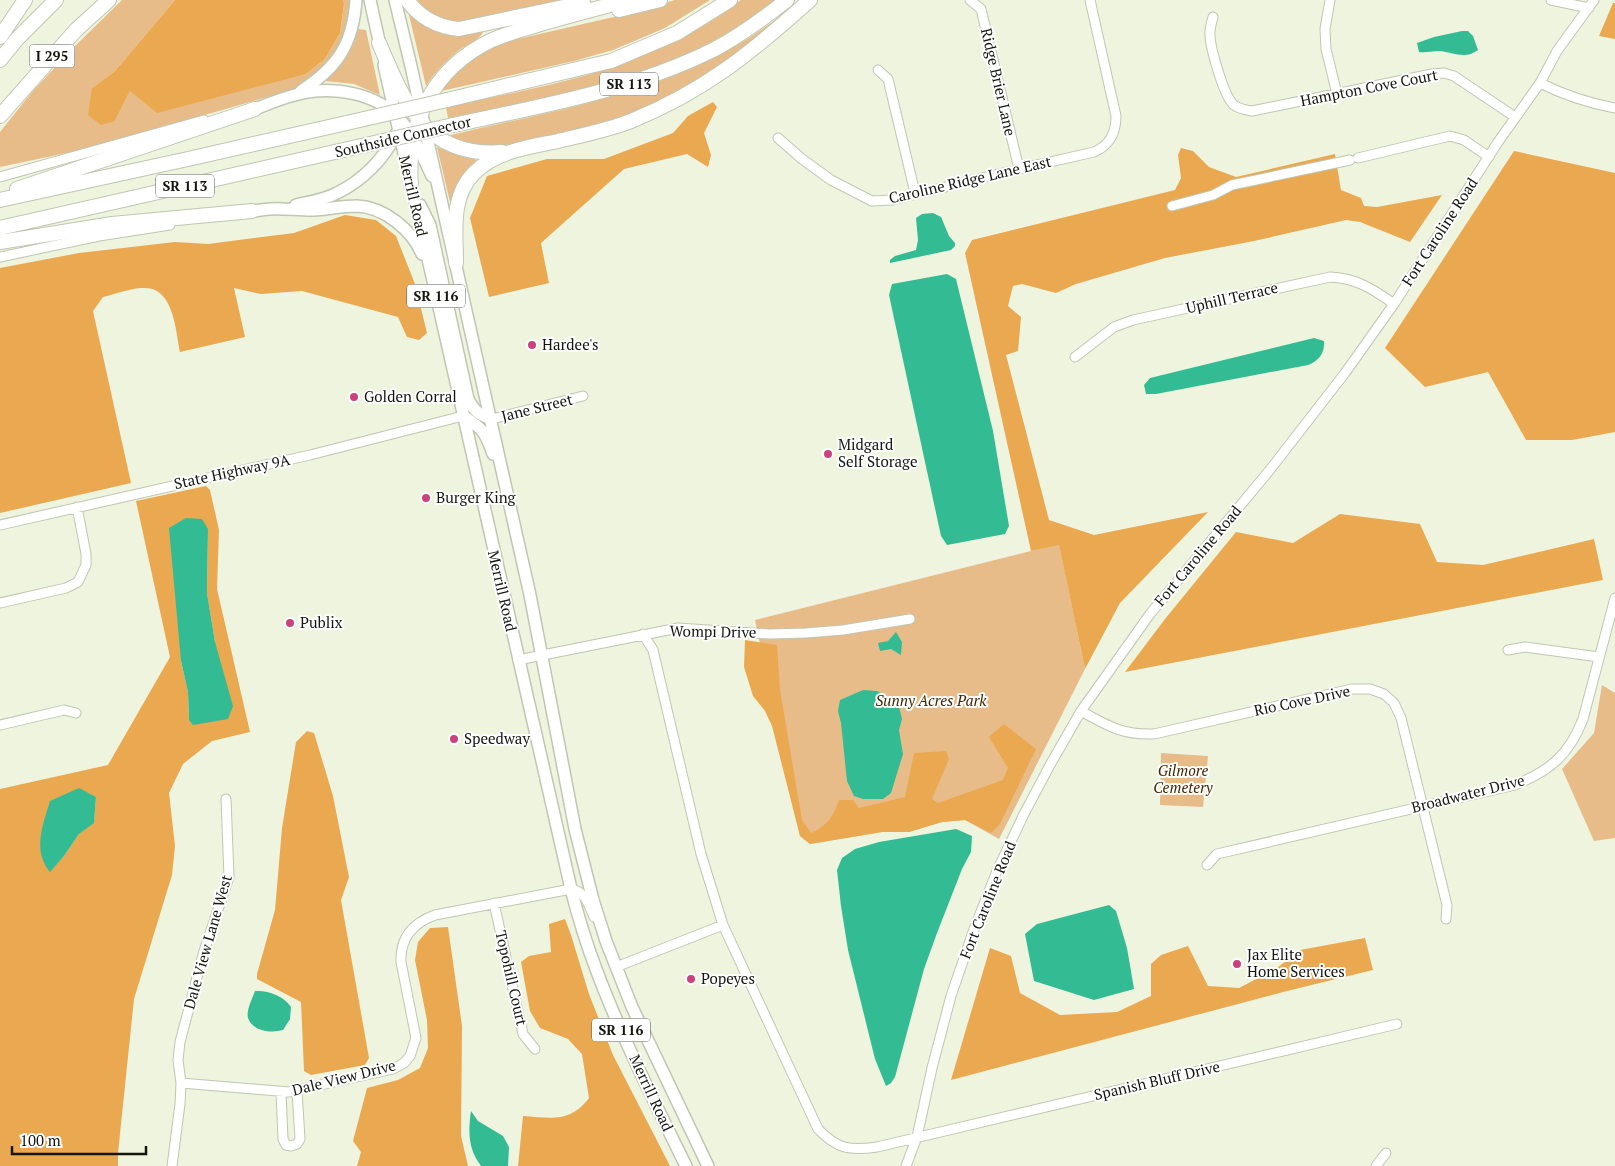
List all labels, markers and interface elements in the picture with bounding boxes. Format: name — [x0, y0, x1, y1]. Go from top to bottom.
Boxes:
street label: Ridge Brier Lane — [977, 26, 1021, 138]
road number: I 295 — [30, 44, 74, 68]
street label: Hampton Cove Court — [1298, 64, 1440, 110]
road number: SR 113 — [600, 72, 658, 96]
street label: Southside Connector — [333, 111, 473, 161]
street label: Caroline Ridge Lane East — [887, 150, 1053, 207]
street label: Merrill Road — [395, 153, 433, 238]
street label: Fort Caroline Road — [1397, 173, 1482, 289]
road number: SR 113 — [156, 175, 214, 198]
street label: Uphill Terrace — [1184, 277, 1280, 317]
road number: SR 116 — [407, 284, 465, 308]
place label: Hardee's — [542, 334, 598, 354]
marker: Hardee's — [526, 339, 538, 351]
place label: Golden Corral — [364, 386, 457, 406]
street label: Jane Street — [499, 388, 575, 426]
marker: Golden Corral — [348, 391, 360, 403]
place label: Midgard Self Storage — [838, 434, 918, 471]
marker: Midgard Self Storage — [822, 448, 834, 460]
street label: State Highway 9A — [172, 449, 292, 493]
place label: Burger King — [436, 487, 517, 507]
marker: Burger King — [420, 492, 432, 504]
street label: Fort Caroline Road — [1149, 501, 1245, 610]
street label: Merrill Road — [484, 548, 522, 633]
place label: Publix — [300, 612, 343, 632]
marker: Publix — [284, 617, 296, 629]
street label: Wompi Drive — [669, 620, 757, 642]
street label: Rio Cove Drive — [1252, 680, 1352, 720]
park label: Sunny Acres Park — [875, 690, 987, 710]
place label: Speedway — [464, 728, 530, 748]
marker: Speedway — [448, 733, 460, 745]
park label: Gilmore Cemetery — [1153, 760, 1214, 797]
street label: Broadwater Drive — [1409, 769, 1526, 817]
street label: Fort Caroline Road — [954, 838, 1020, 961]
street label: Dale View Lane West — [178, 872, 236, 1011]
street label: Topohill Court — [491, 928, 533, 1028]
place label: Jax Elite Home Services — [1247, 944, 1345, 981]
marker: Jax Elite Home Services — [1231, 958, 1243, 970]
place label: Popeyes — [701, 968, 755, 988]
marker: Popeyes — [685, 973, 697, 985]
road number: SR 116 — [592, 1018, 650, 1042]
street label: Merrill Road — [625, 1051, 678, 1134]
street label: Dale View Drive — [290, 1054, 398, 1100]
street label: Spanish Bluff Drive — [1092, 1056, 1222, 1104]
scale bar — [12, 1124, 146, 1156]
text: 100 m — [20, 1130, 61, 1150]

